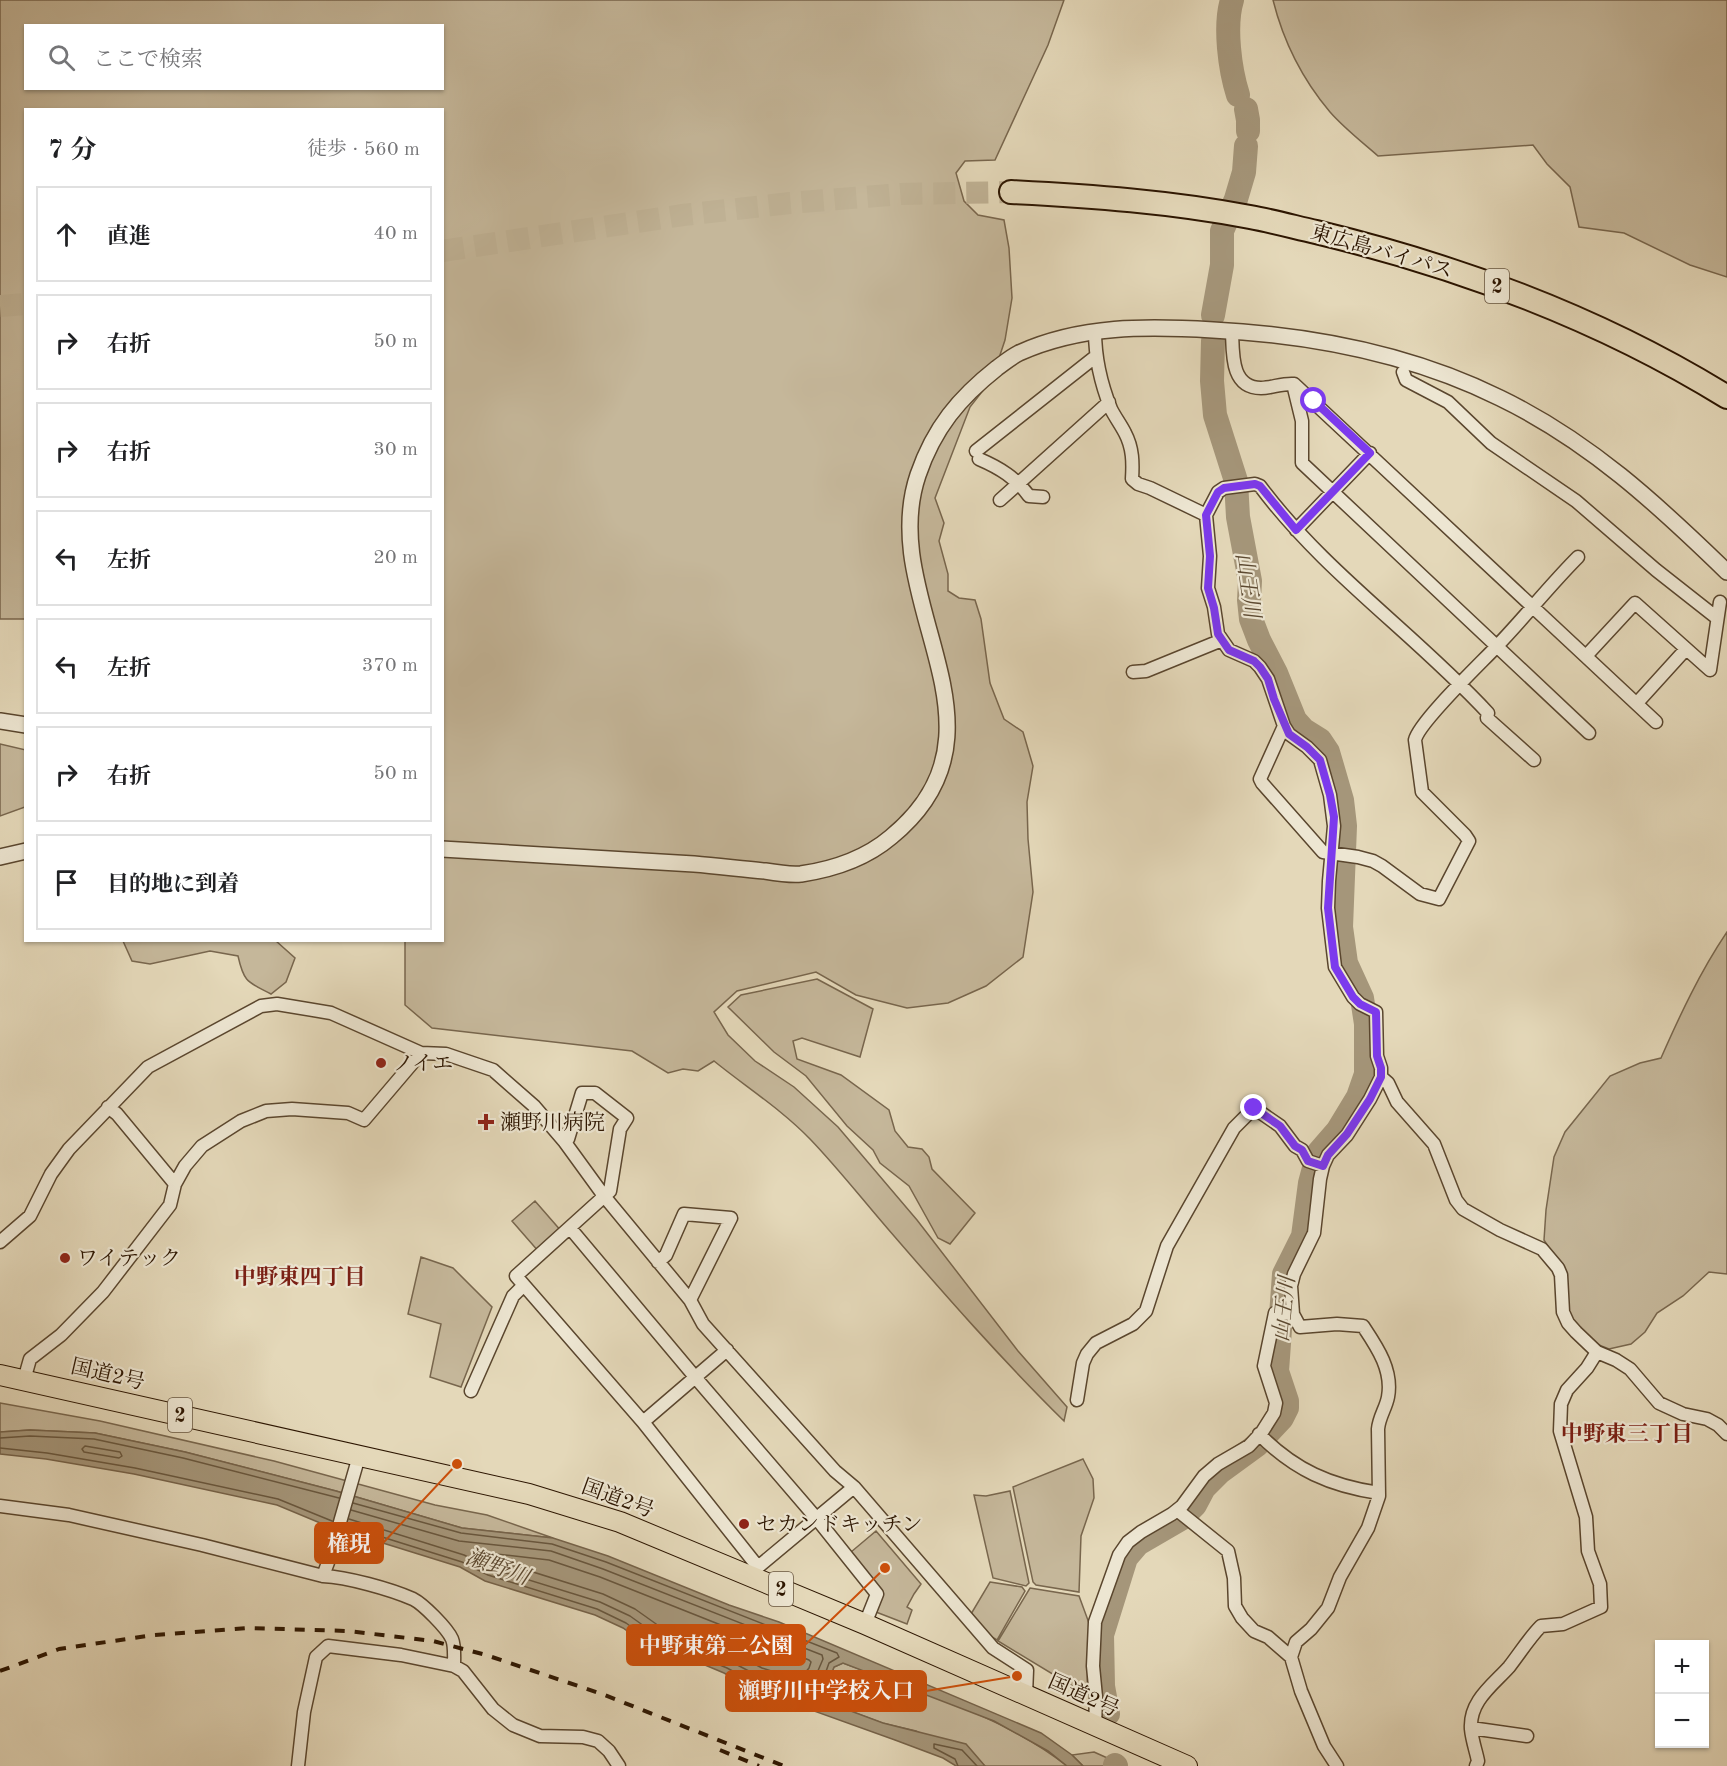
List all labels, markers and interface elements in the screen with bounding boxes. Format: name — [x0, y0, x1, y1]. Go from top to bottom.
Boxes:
search box — [24, 24, 444, 90]
icon: search — [45, 41, 78, 74]
text: ここで検索 — [93, 49, 203, 71]
text: 7 分 — [48, 138, 96, 164]
text: 徒歩 · 560 m — [307, 140, 420, 160]
icon: ahead — [50, 218, 83, 251]
street label: 東広島バイパス — [1308, 220, 1455, 283]
text: 40 m — [373, 224, 418, 244]
text: 直進 — [107, 226, 151, 248]
road number: 2 — [1485, 269, 1509, 303]
icon: right — [50, 326, 83, 359]
text: 50 m — [373, 332, 418, 352]
text: 右折 — [107, 334, 151, 356]
route start — [1300, 387, 1326, 413]
icon: right — [50, 434, 83, 467]
text: 30 m — [373, 440, 418, 460]
text: 右折 — [107, 442, 151, 464]
icon: left — [50, 542, 83, 575]
text: 20 m — [373, 548, 418, 568]
text: 左折 — [107, 550, 151, 572]
water label: 山王川 — [1232, 551, 1264, 621]
icon: left — [50, 650, 83, 683]
text: 370 m — [362, 656, 418, 676]
text: 左折 — [107, 658, 151, 680]
icon: right — [50, 758, 83, 791]
text: 50 m — [373, 764, 418, 784]
text: 右折 — [107, 766, 151, 788]
icon: arrive — [50, 866, 83, 899]
text: 目的地に到着 — [107, 874, 239, 896]
place label: ノイエ — [393, 1053, 453, 1075]
marker: ノイエ — [374, 1056, 388, 1070]
route end — [1240, 1094, 1266, 1120]
place label: 瀬野川病院 — [500, 1111, 605, 1134]
marker: 瀬野川病院 — [477, 1113, 495, 1131]
place label: ワイテック — [77, 1248, 181, 1270]
marker: ワイテック — [58, 1251, 72, 1265]
district label: 中野東四丁目 — [234, 1265, 366, 1289]
water label: 山王川 — [1270, 1273, 1300, 1343]
street label: 国道2号 — [69, 1355, 147, 1394]
road number: 2 — [168, 1398, 192, 1432]
district label: 中野東三丁目 — [1561, 1422, 1693, 1446]
street label: 国道2号 — [579, 1475, 657, 1522]
place label: セカンドキッチン — [756, 1514, 923, 1536]
marker: セカンドキッチン — [737, 1517, 751, 1531]
callout: 権現 — [315, 1523, 383, 1563]
text: 権現 — [327, 1532, 371, 1556]
water label: 瀬野川 — [463, 1544, 535, 1590]
road number: 2 — [769, 1572, 793, 1606]
callout: 中野東第二公園 — [627, 1625, 805, 1665]
text: 中野東第二公園 — [639, 1634, 793, 1658]
map controls — [1655, 1640, 1709, 1748]
button: + — [1655, 1640, 1709, 1694]
street label: 国道2号 — [1045, 1670, 1123, 1721]
callout: 瀬野川中学校入口 — [726, 1671, 926, 1711]
text: 瀬野川中学校入口 — [738, 1679, 914, 1703]
button: − — [1655, 1694, 1709, 1748]

